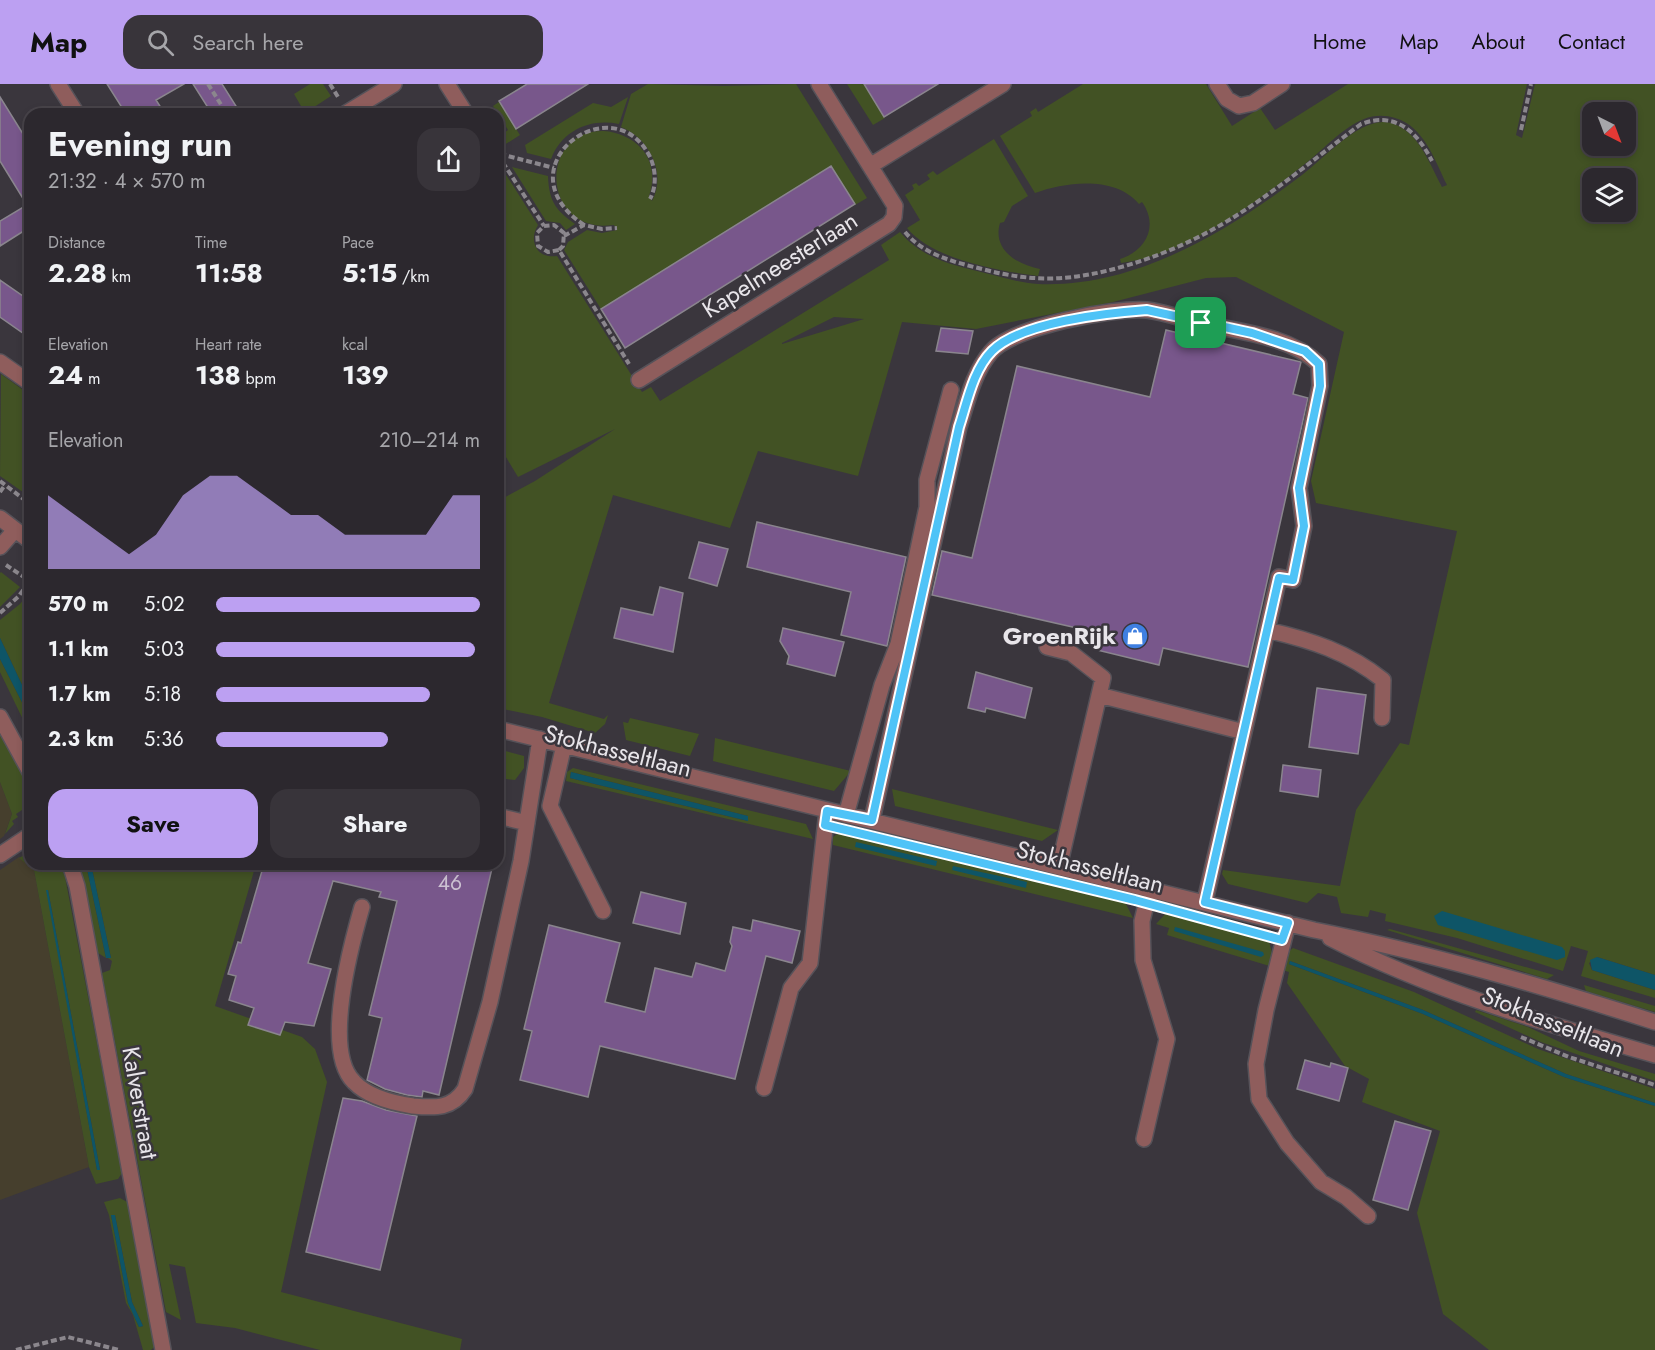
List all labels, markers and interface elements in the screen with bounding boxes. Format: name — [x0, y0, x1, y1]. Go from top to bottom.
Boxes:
search box — [123, 15, 543, 69]
text: Map — [30, 22, 87, 63]
icon: search — [144, 26, 177, 59]
text: Search here — [192, 26, 304, 58]
text: Home — [1313, 27, 1366, 57]
text: Map — [1399, 27, 1439, 57]
text: About — [1472, 27, 1525, 57]
text: Contact — [1558, 27, 1625, 57]
north arrow — [1582, 102, 1636, 156]
map controls — [1582, 102, 1636, 222]
text: Evening run — [48, 121, 232, 168]
button: share — [417, 128, 480, 191]
text: 21:32 · 4 × 570 m — [48, 167, 206, 196]
button: layers — [1582, 168, 1636, 222]
street label: Kapelmeesterlaan — [695, 203, 864, 326]
text: Distance — [48, 231, 105, 254]
text: Time — [195, 231, 227, 254]
text: Pace — [342, 231, 374, 254]
text: 2.28 — [48, 254, 107, 292]
text: 11:58 — [195, 254, 263, 292]
text: 5:15 — [342, 254, 397, 292]
text: km — [107, 265, 131, 288]
text: /km — [397, 265, 430, 288]
pin — [1175, 297, 1226, 348]
icon: arrive — [1184, 306, 1217, 339]
text: Elevation — [48, 333, 108, 356]
text: Heart rate — [195, 333, 262, 356]
text: kcal — [342, 333, 368, 356]
text: 24 — [48, 356, 83, 394]
text: 138 — [195, 356, 241, 394]
text: 139 — [342, 356, 389, 394]
text: m — [83, 367, 101, 390]
text: bpm — [241, 367, 276, 390]
text: Elevation — [48, 426, 123, 455]
text: 210–214 m — [379, 426, 480, 455]
text: 570 m — [48, 590, 109, 619]
text: 5:02 — [144, 590, 185, 619]
place label: GroenRijk — [1003, 618, 1116, 653]
shop icon: GroenRijk — [1120, 621, 1150, 651]
text: 1.1 km — [48, 635, 109, 664]
text: 5:03 — [144, 635, 184, 664]
text: 1.7 km — [48, 680, 111, 709]
text: 5:18 — [144, 680, 181, 709]
street label: Stokhasseltlaan — [541, 715, 696, 786]
text: 2.3 km — [48, 725, 114, 754]
text: 5:36 — [144, 725, 184, 754]
button: Save — [48, 789, 258, 858]
button: Share — [270, 789, 480, 858]
street label: Stokhasseltlaan — [1013, 831, 1168, 902]
house number: 46 — [438, 868, 462, 898]
street label: Stokhasseltlaan — [1477, 977, 1630, 1066]
street label: Kalverstraat — [113, 1044, 168, 1162]

